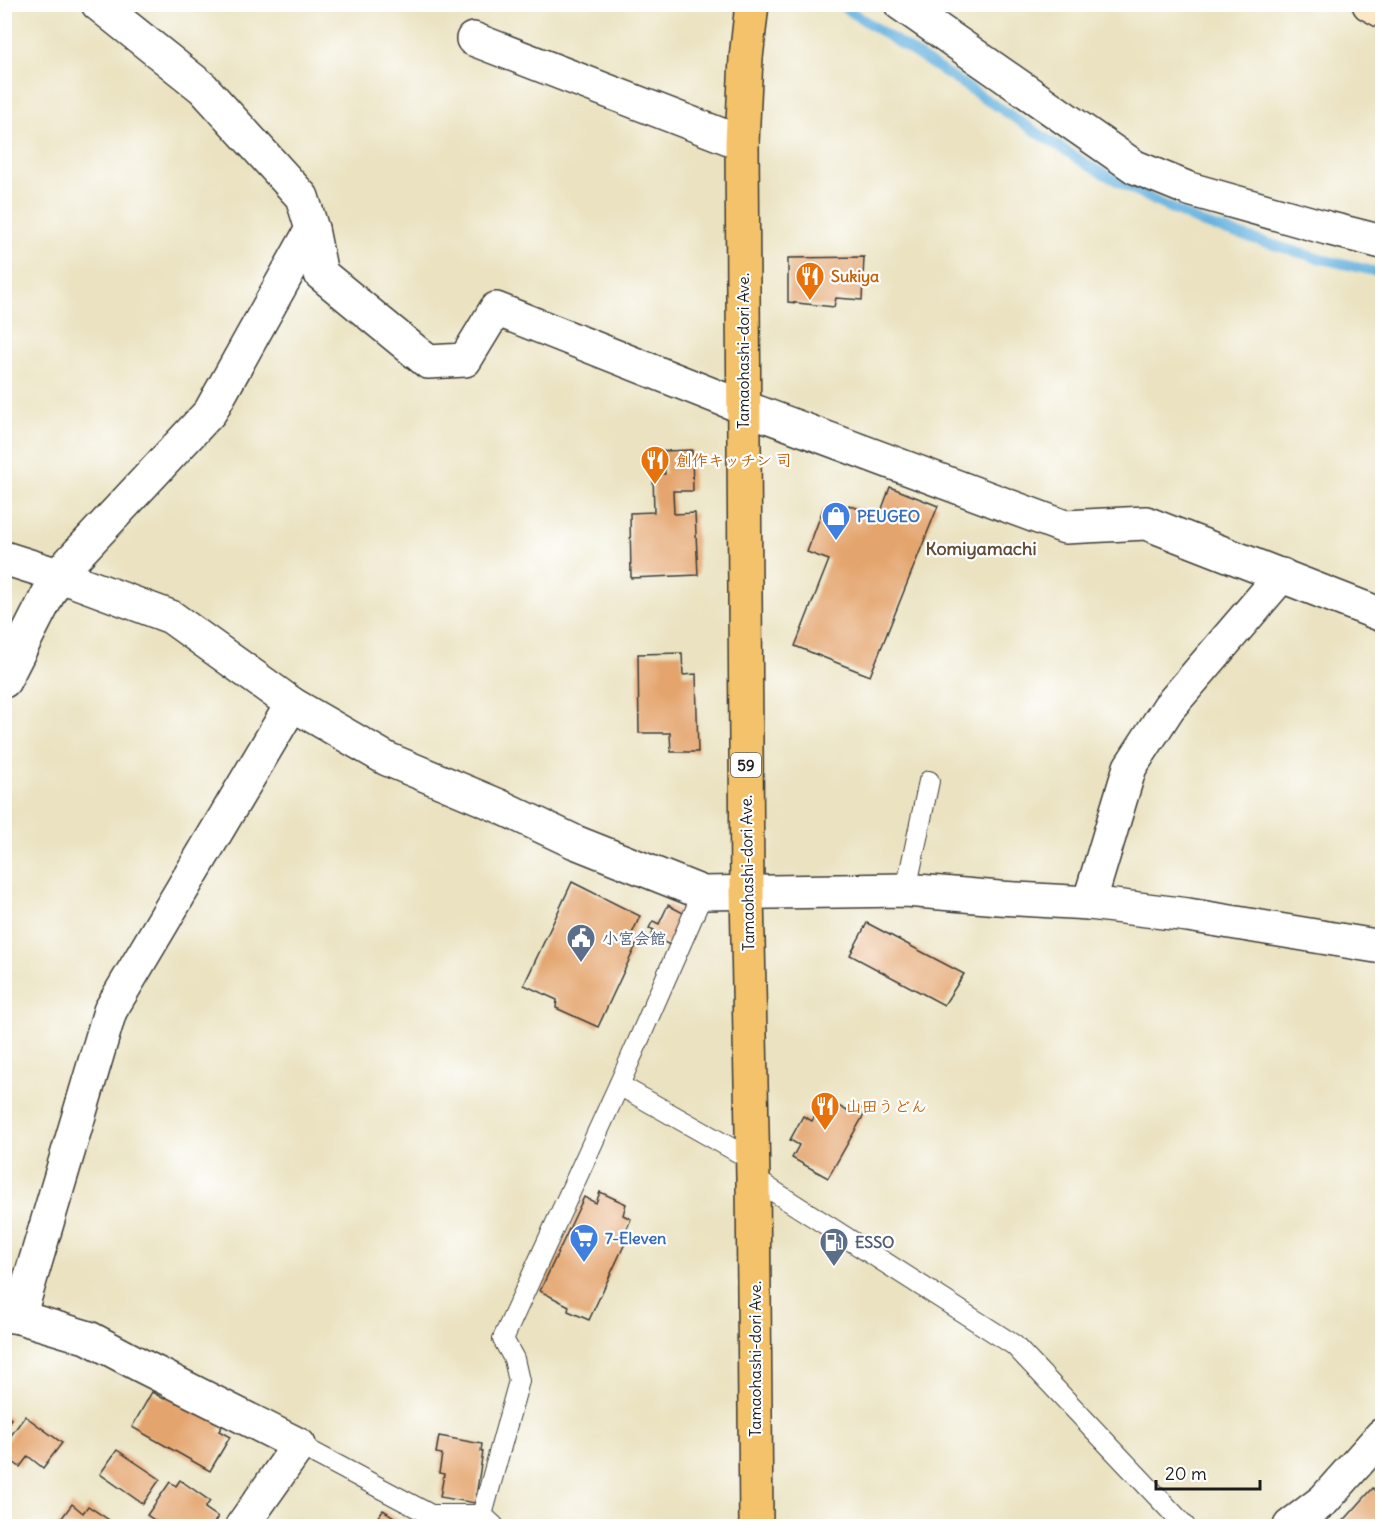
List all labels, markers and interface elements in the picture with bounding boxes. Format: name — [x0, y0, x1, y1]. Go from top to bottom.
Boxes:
restaurant icon: Sukiya — [794, 260, 826, 302]
place label: Sukiya — [831, 266, 879, 287]
street label: Tamaohashi-dori Ave. — [733, 273, 753, 429]
restaurant icon: 創作キッチン 司 — [639, 444, 671, 486]
place label: 創作キッチン 司 — [676, 450, 792, 470]
shop icon: PEUGEO — [820, 500, 852, 542]
place label: PEUGEO — [857, 506, 920, 526]
district label: Komiyamachi — [926, 537, 1036, 560]
road number: 59 — [731, 753, 761, 777]
street label: Tamaohashi-dori Ave. — [736, 795, 758, 951]
public building icon: 小宮会館 — [565, 922, 597, 964]
place label: 小宮会館 — [602, 928, 666, 948]
restaurant icon: 山田うどん — [809, 1090, 841, 1132]
place label: 山田うどん — [846, 1096, 927, 1116]
supermarket icon: 7-Eleven — [568, 1222, 600, 1264]
fuel station icon: ESSO — [818, 1226, 850, 1268]
place label: 7-Eleven — [605, 1228, 666, 1248]
place label: ESSO — [855, 1232, 894, 1252]
street label: Tamaohashi-dori Ave. — [745, 1281, 765, 1437]
scale bar — [1156, 1453, 1260, 1491]
text: 20 m — [1165, 1462, 1207, 1485]

